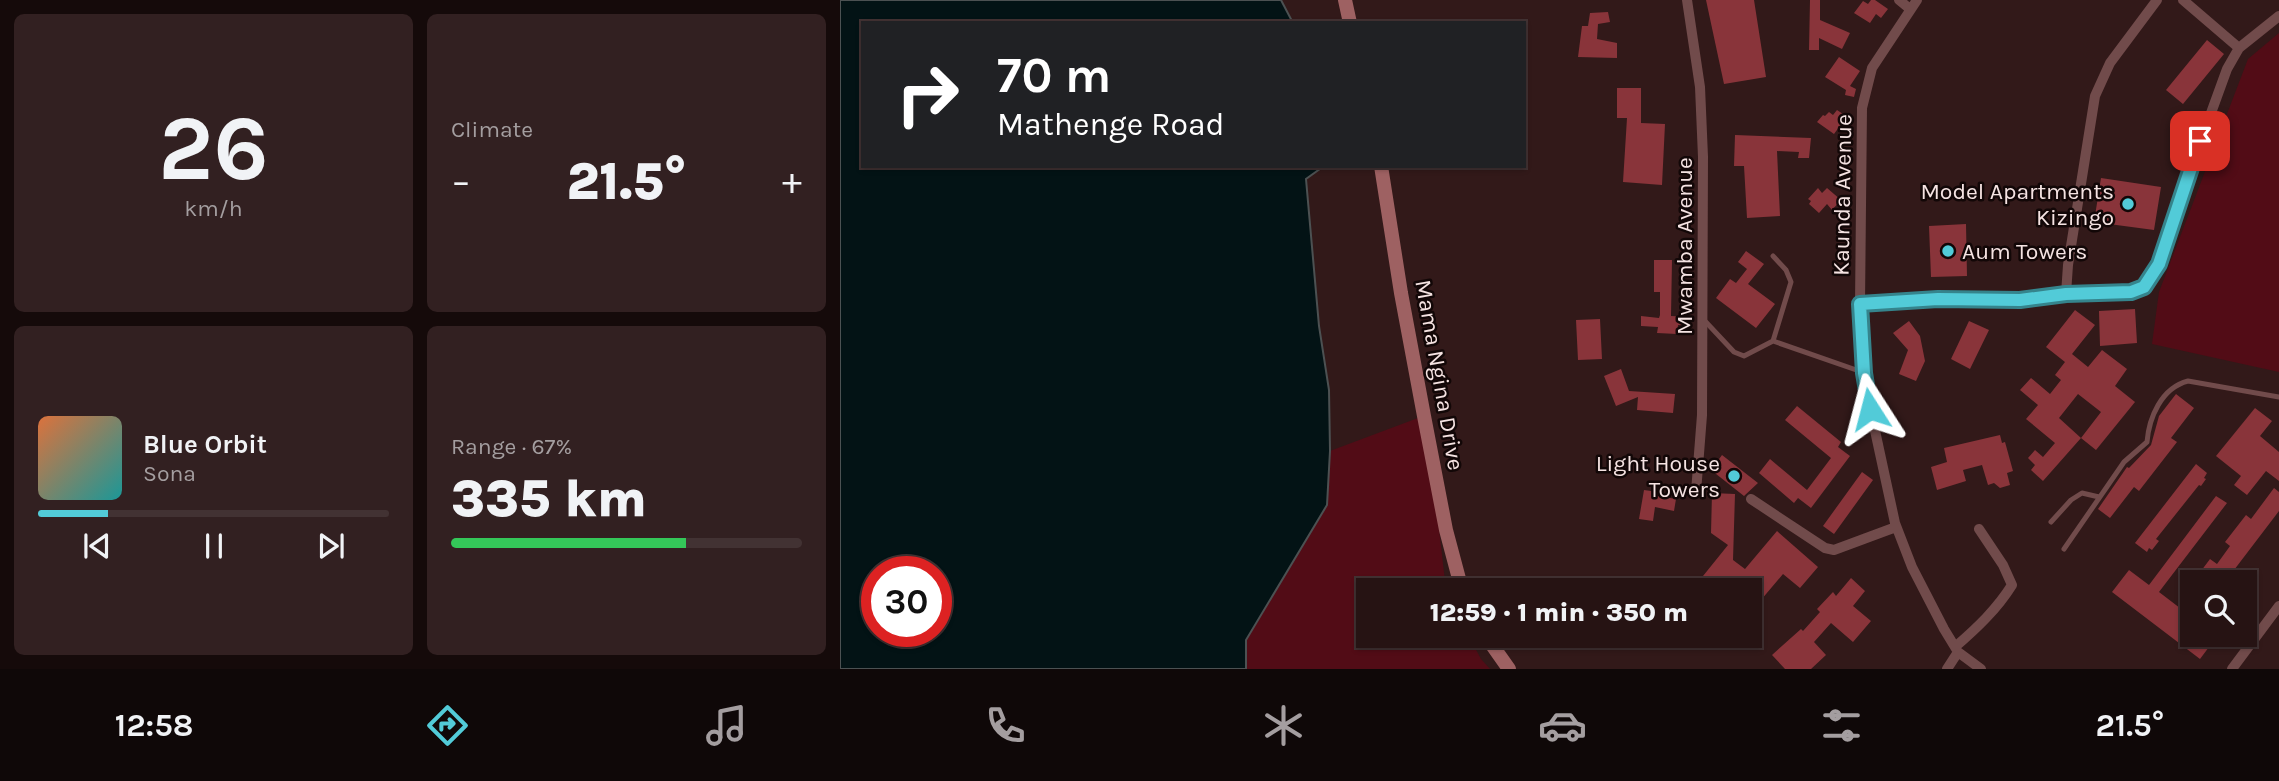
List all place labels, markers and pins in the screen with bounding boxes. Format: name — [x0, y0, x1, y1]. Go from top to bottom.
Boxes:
pin — [2170, 111, 2230, 171]
place label: Model Apartments Kizingo — [1920, 178, 2114, 231]
marker: Model Apartments Kizingo — [2120, 196, 2136, 212]
place label: Aum Towers — [1962, 238, 2087, 265]
marker: Aum Towers — [1940, 243, 1956, 259]
place label: Light House Towers — [1596, 450, 1720, 503]
marker: Light House Towers — [1726, 468, 1742, 484]

